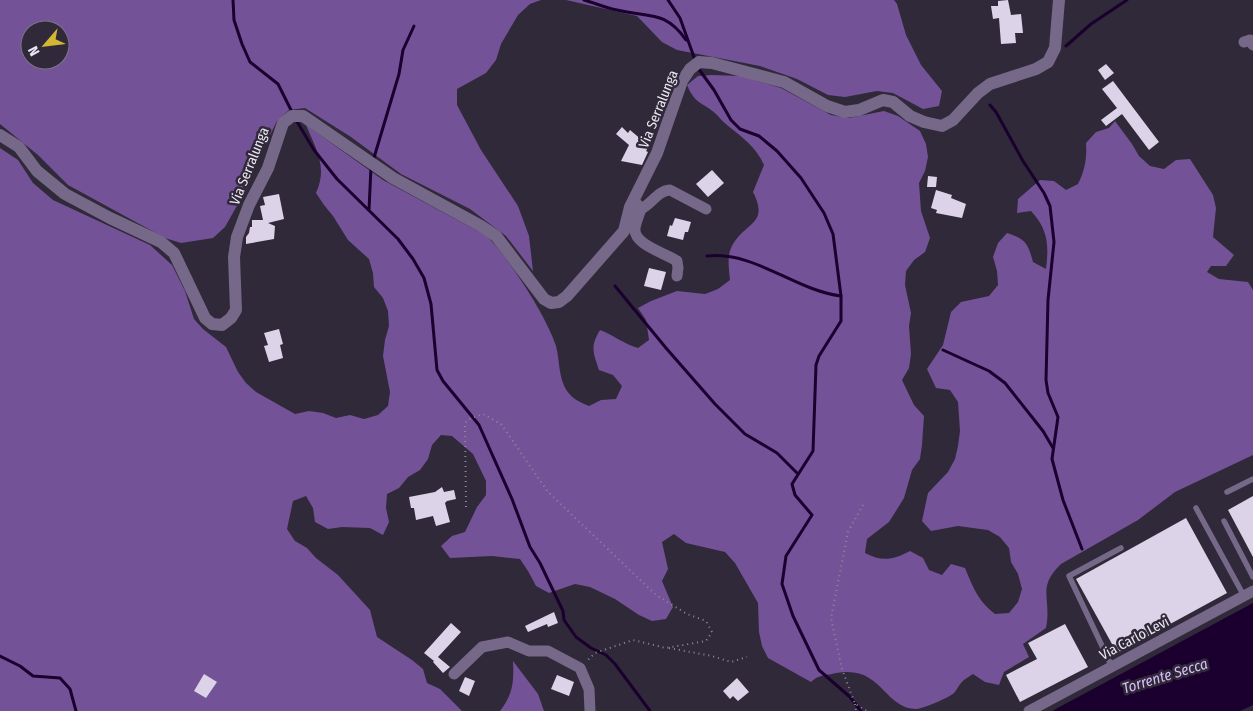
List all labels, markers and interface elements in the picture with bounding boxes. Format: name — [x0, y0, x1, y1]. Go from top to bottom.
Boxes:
north arrow — [20, 20, 70, 70]
text: N — [24, 43, 43, 59]
street label: Via Serralunga — [635, 68, 682, 151]
street label: Via Serralunga — [226, 125, 273, 208]
street label: Via Carlo Levi — [1097, 613, 1172, 664]
water label: Torrente Secca — [1120, 654, 1210, 698]

